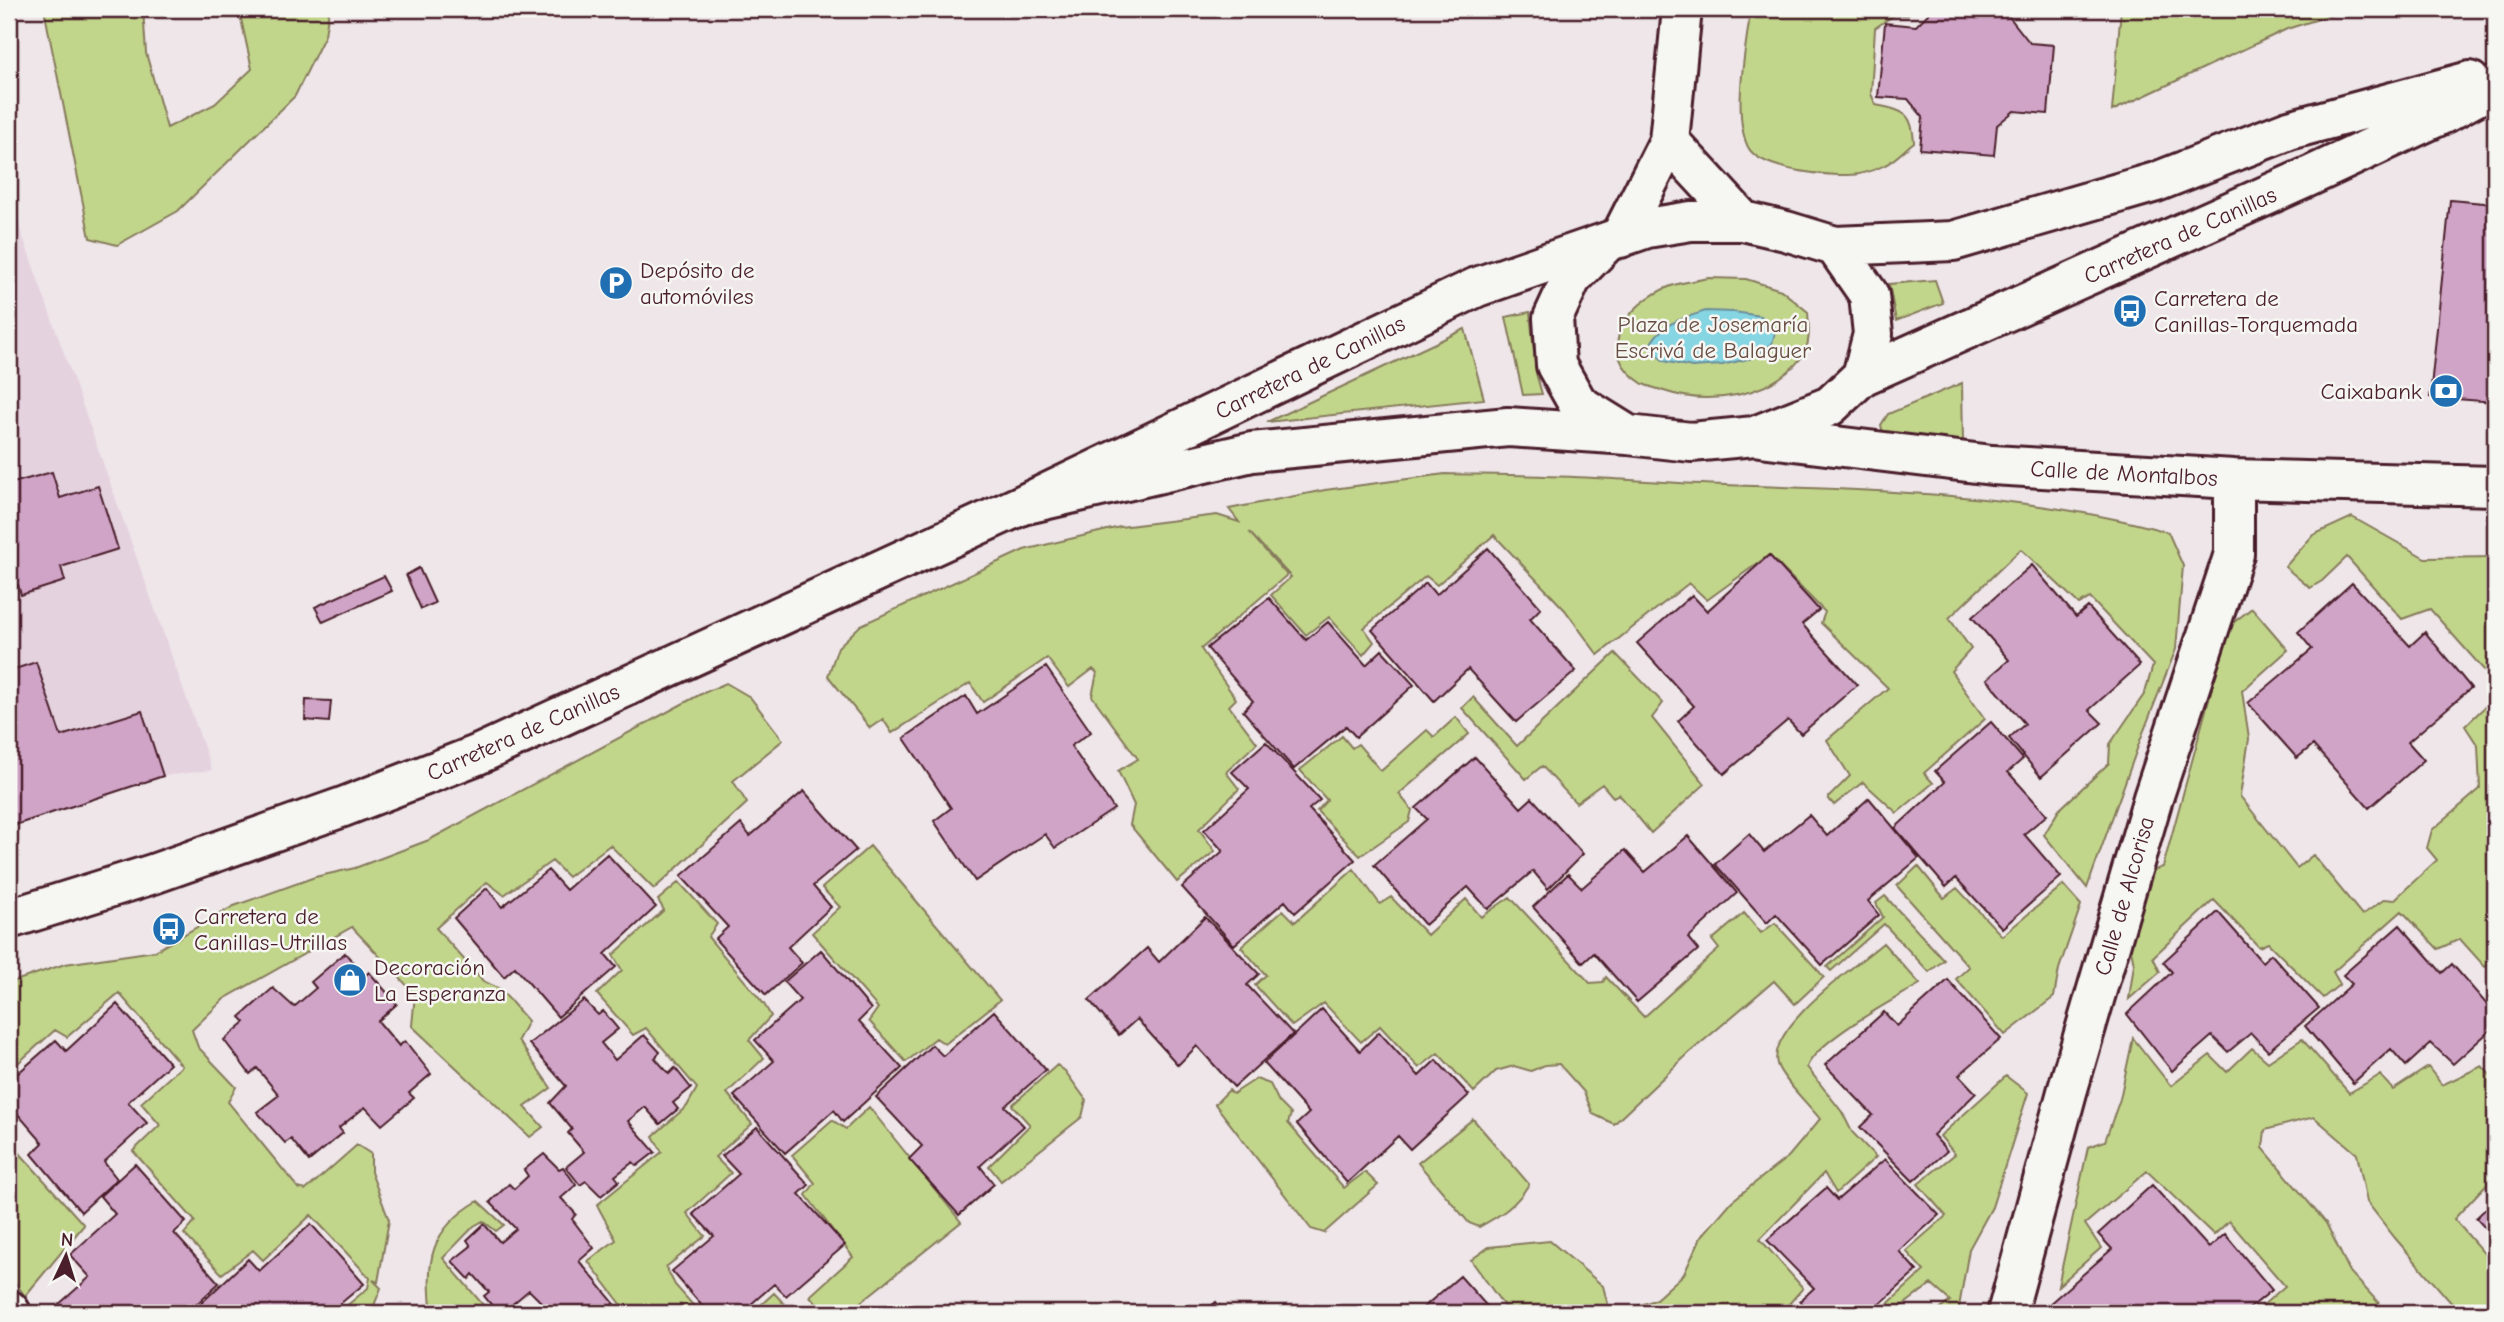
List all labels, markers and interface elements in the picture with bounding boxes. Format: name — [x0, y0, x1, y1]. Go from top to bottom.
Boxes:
street label: Carretera de Canillas — [2080, 181, 2281, 290]
place label: Depósito de automóviles — [640, 257, 754, 310]
parking icon: Depósito de automóviles — [597, 264, 635, 302]
place label: Carretera de Canillas-Torquemada — [2154, 285, 2358, 338]
bus stop icon: Carretera de Canillas-Torquemada — [2111, 292, 2149, 330]
street label: Carretera de Canillas — [1211, 310, 1410, 425]
park label: Plaza de Josemaría Escrivá de Balaguer — [1615, 311, 1812, 364]
bank icon: Caixabank — [2427, 372, 2465, 410]
place label: Caixabank — [2321, 378, 2422, 405]
street label: Calle de Montalbos — [2030, 455, 2218, 492]
street label: Carretera de Canillas — [423, 678, 624, 787]
street label: Calle de Alcorisa — [2089, 814, 2160, 979]
place label: Carretera de Canillas-Utrillas — [194, 903, 347, 956]
bus stop icon: Carretera de Canillas-Utrillas — [150, 910, 188, 948]
place label: Decoración La Esperanza — [374, 954, 506, 1007]
shop icon: Decoración La Esperanza — [331, 961, 369, 999]
north arrow — [32, 1220, 102, 1290]
text: N — [60, 1229, 74, 1251]

